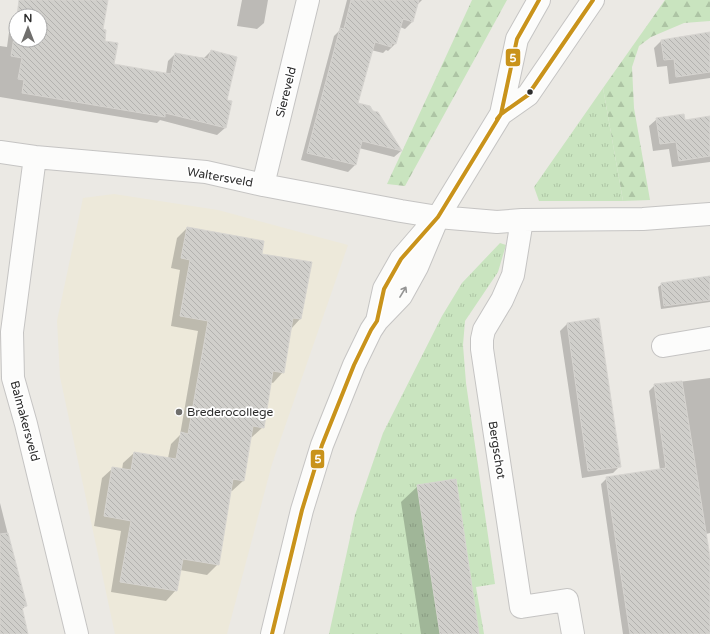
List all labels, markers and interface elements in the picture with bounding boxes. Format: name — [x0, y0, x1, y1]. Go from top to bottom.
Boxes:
north arrow — [8, 8, 48, 48]
text: N — [24, 12, 32, 25]
line badge: 5 — [505, 48, 521, 67]
text: 5 — [510, 52, 517, 65]
street label: Siereveld — [273, 65, 299, 119]
unlabelled marker — [525, 87, 535, 97]
street label: Waltersveld — [186, 164, 254, 190]
one-way arrow — [400, 286, 408, 298]
street label: Balmakersveld — [8, 379, 42, 463]
place label: Brederocollege — [187, 405, 274, 419]
marker: Brederocollege — [174, 407, 184, 417]
street label: Bergschot — [486, 420, 509, 480]
line badge: 5 — [310, 449, 325, 469]
text: 5 — [315, 453, 322, 466]

